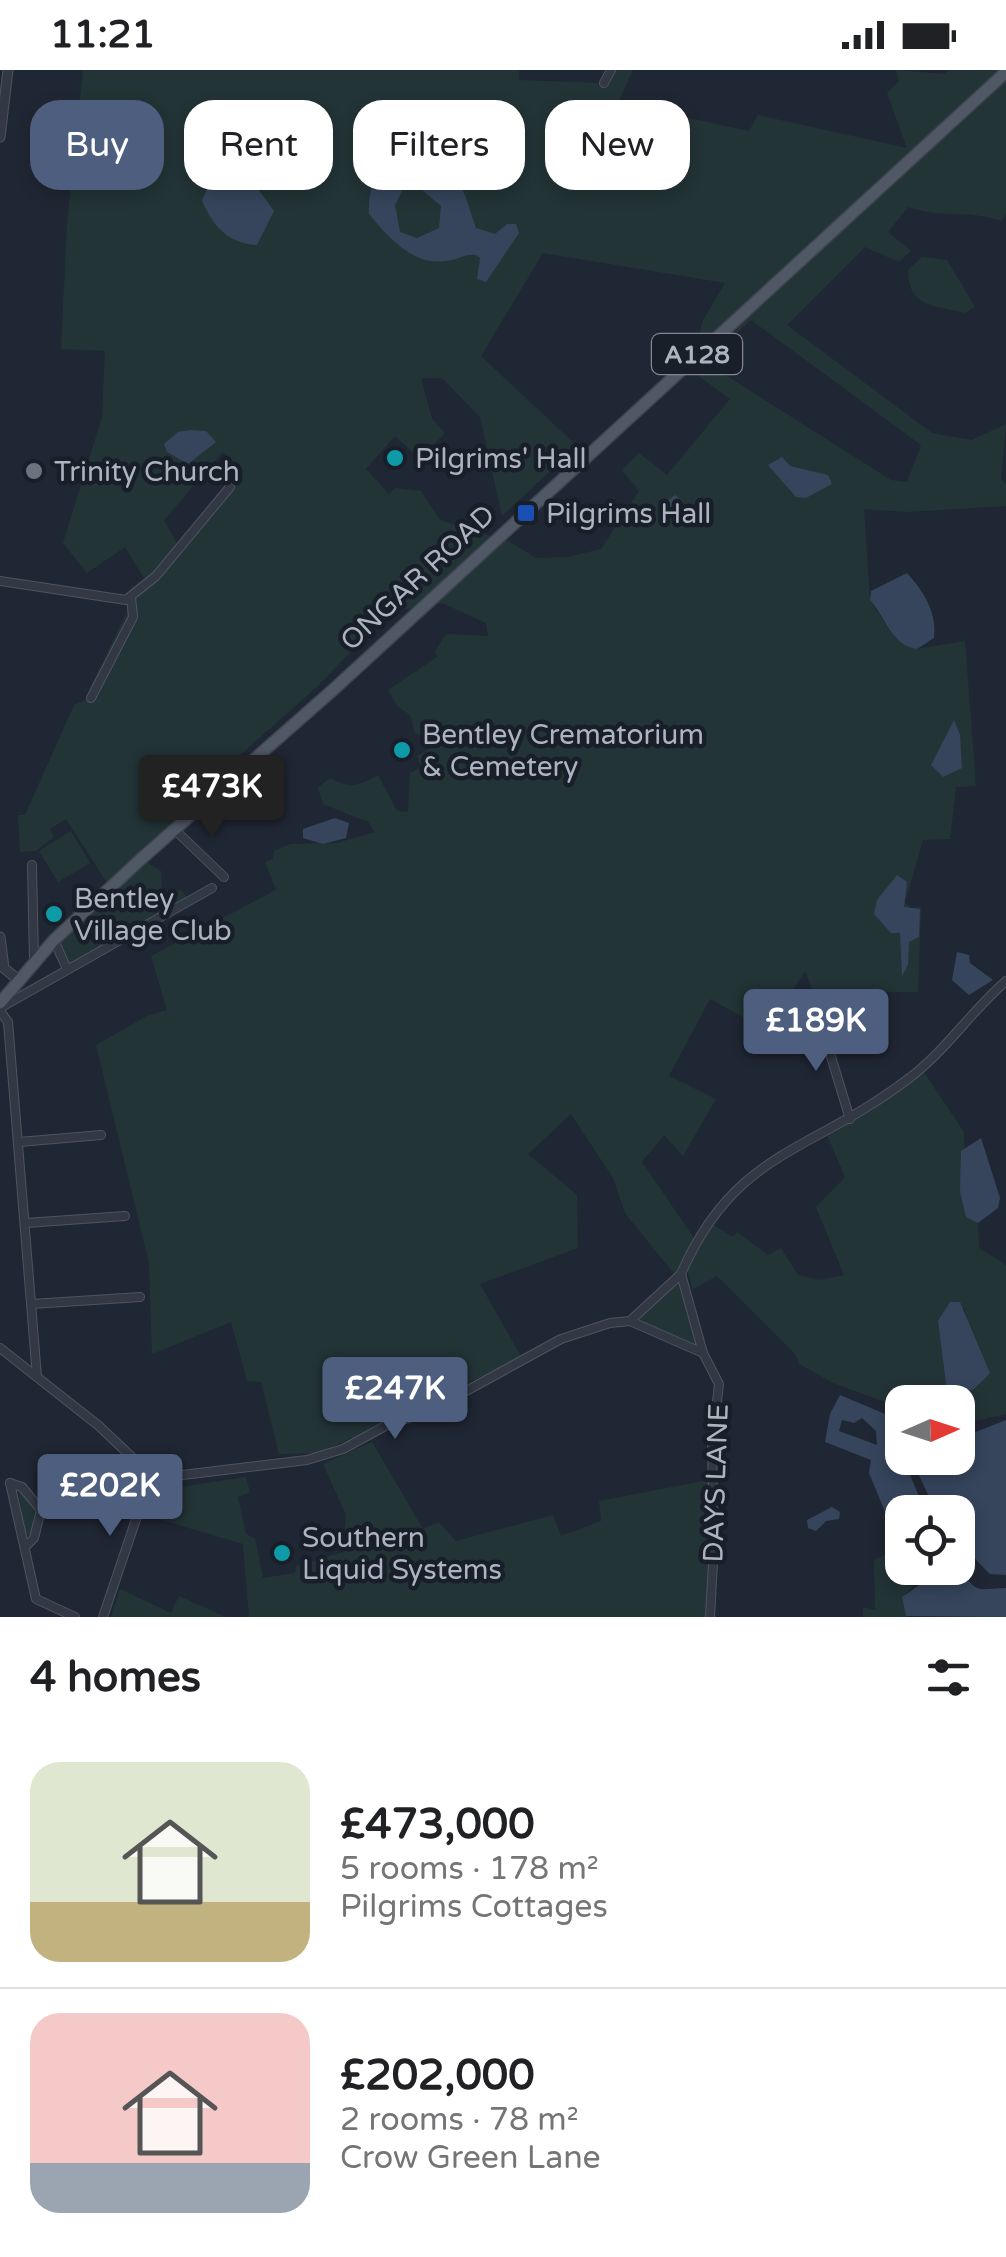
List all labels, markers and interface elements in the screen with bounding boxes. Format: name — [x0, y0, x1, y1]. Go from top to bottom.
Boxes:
text: 11:21 — [50, 12, 155, 58]
chip: Buy — [30, 100, 164, 190]
chip: Rent — [184, 100, 333, 190]
chip: Filters — [353, 100, 525, 190]
chip: New — [545, 100, 690, 190]
road number: A128 — [652, 334, 742, 374]
place label: Pilgrims' Hall — [415, 442, 586, 476]
marker: Pilgrims' Hall — [384, 447, 406, 469]
place label: Trinity Church — [54, 455, 240, 489]
marker: Trinity Church — [23, 460, 45, 482]
place label: Pilgrims Hall — [546, 497, 711, 531]
street label: ONGAR ROAD — [333, 498, 502, 658]
marker: Pilgrims Hall — [515, 502, 537, 524]
place label: Bentley Crematorium & Cemetery — [422, 718, 704, 784]
marker: Bentley Crematorium & Cemetery — [391, 739, 413, 761]
pin: £473K — [142, 755, 282, 840]
text: £473K — [161, 768, 263, 806]
place label: Bentley Village Club — [74, 882, 232, 948]
marker: Bentley Village Club — [43, 903, 65, 925]
pin: £189K — [746, 989, 886, 1074]
text: £189K — [765, 1002, 867, 1040]
pin: £247K — [325, 1357, 465, 1442]
text: £247K — [344, 1370, 446, 1408]
north arrow — [885, 1385, 975, 1475]
map controls — [885, 1385, 975, 1585]
street label: DAYS LANE — [696, 1403, 736, 1563]
pin: £202K — [40, 1454, 180, 1539]
text: £202K — [59, 1467, 161, 1505]
button: locate — [885, 1495, 975, 1585]
place label: Southern Liquid Systems — [302, 1521, 502, 1587]
marker: Southern Liquid Systems — [271, 1542, 293, 1564]
icon: filters — [921, 1650, 976, 1705]
text: 4 homes — [30, 1652, 201, 1703]
text: £473,000 — [340, 1799, 535, 1850]
icon: home — [110, 1802, 230, 1922]
text: 5 rooms · 178 m² — [340, 1850, 599, 1888]
text: Pilgrims Cottages — [340, 1888, 608, 1926]
text: £202,000 — [340, 2050, 535, 2101]
icon: home — [110, 2053, 230, 2173]
text: 2 rooms · 78 m² — [340, 2101, 579, 2139]
text: Crow Green Lane — [340, 2139, 601, 2177]

